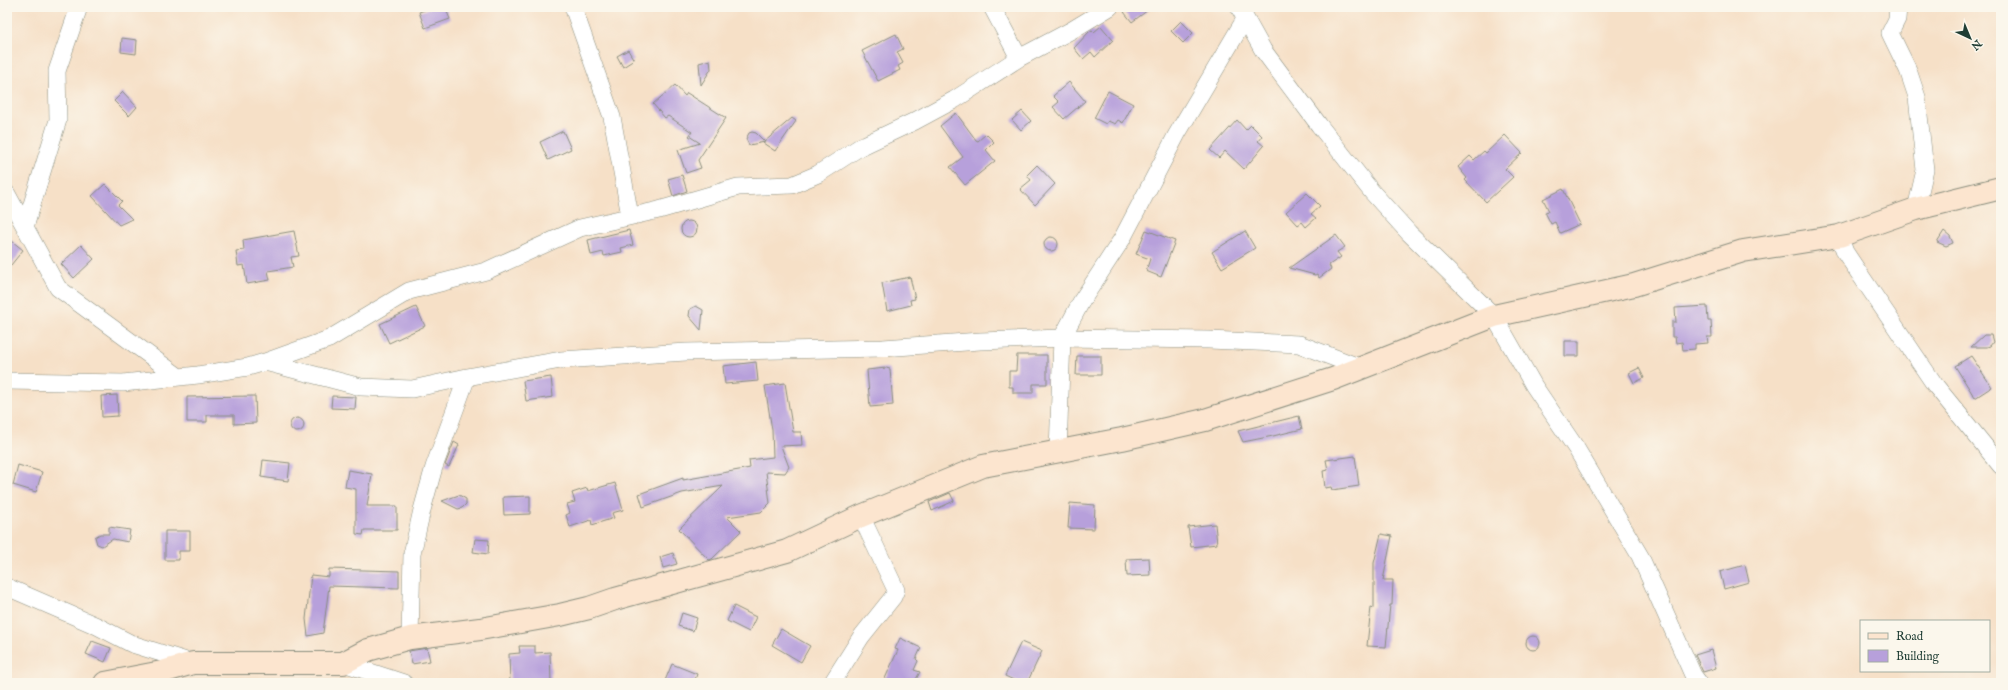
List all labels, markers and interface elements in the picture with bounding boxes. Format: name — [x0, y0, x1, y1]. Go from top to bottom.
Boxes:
north arrow — [1950, 18, 1990, 58]
text: N — [1968, 35, 1985, 53]
legend — [1860, 620, 1990, 672]
text: Road — [1896, 629, 1924, 644]
text: Building — [1896, 649, 1940, 664]

